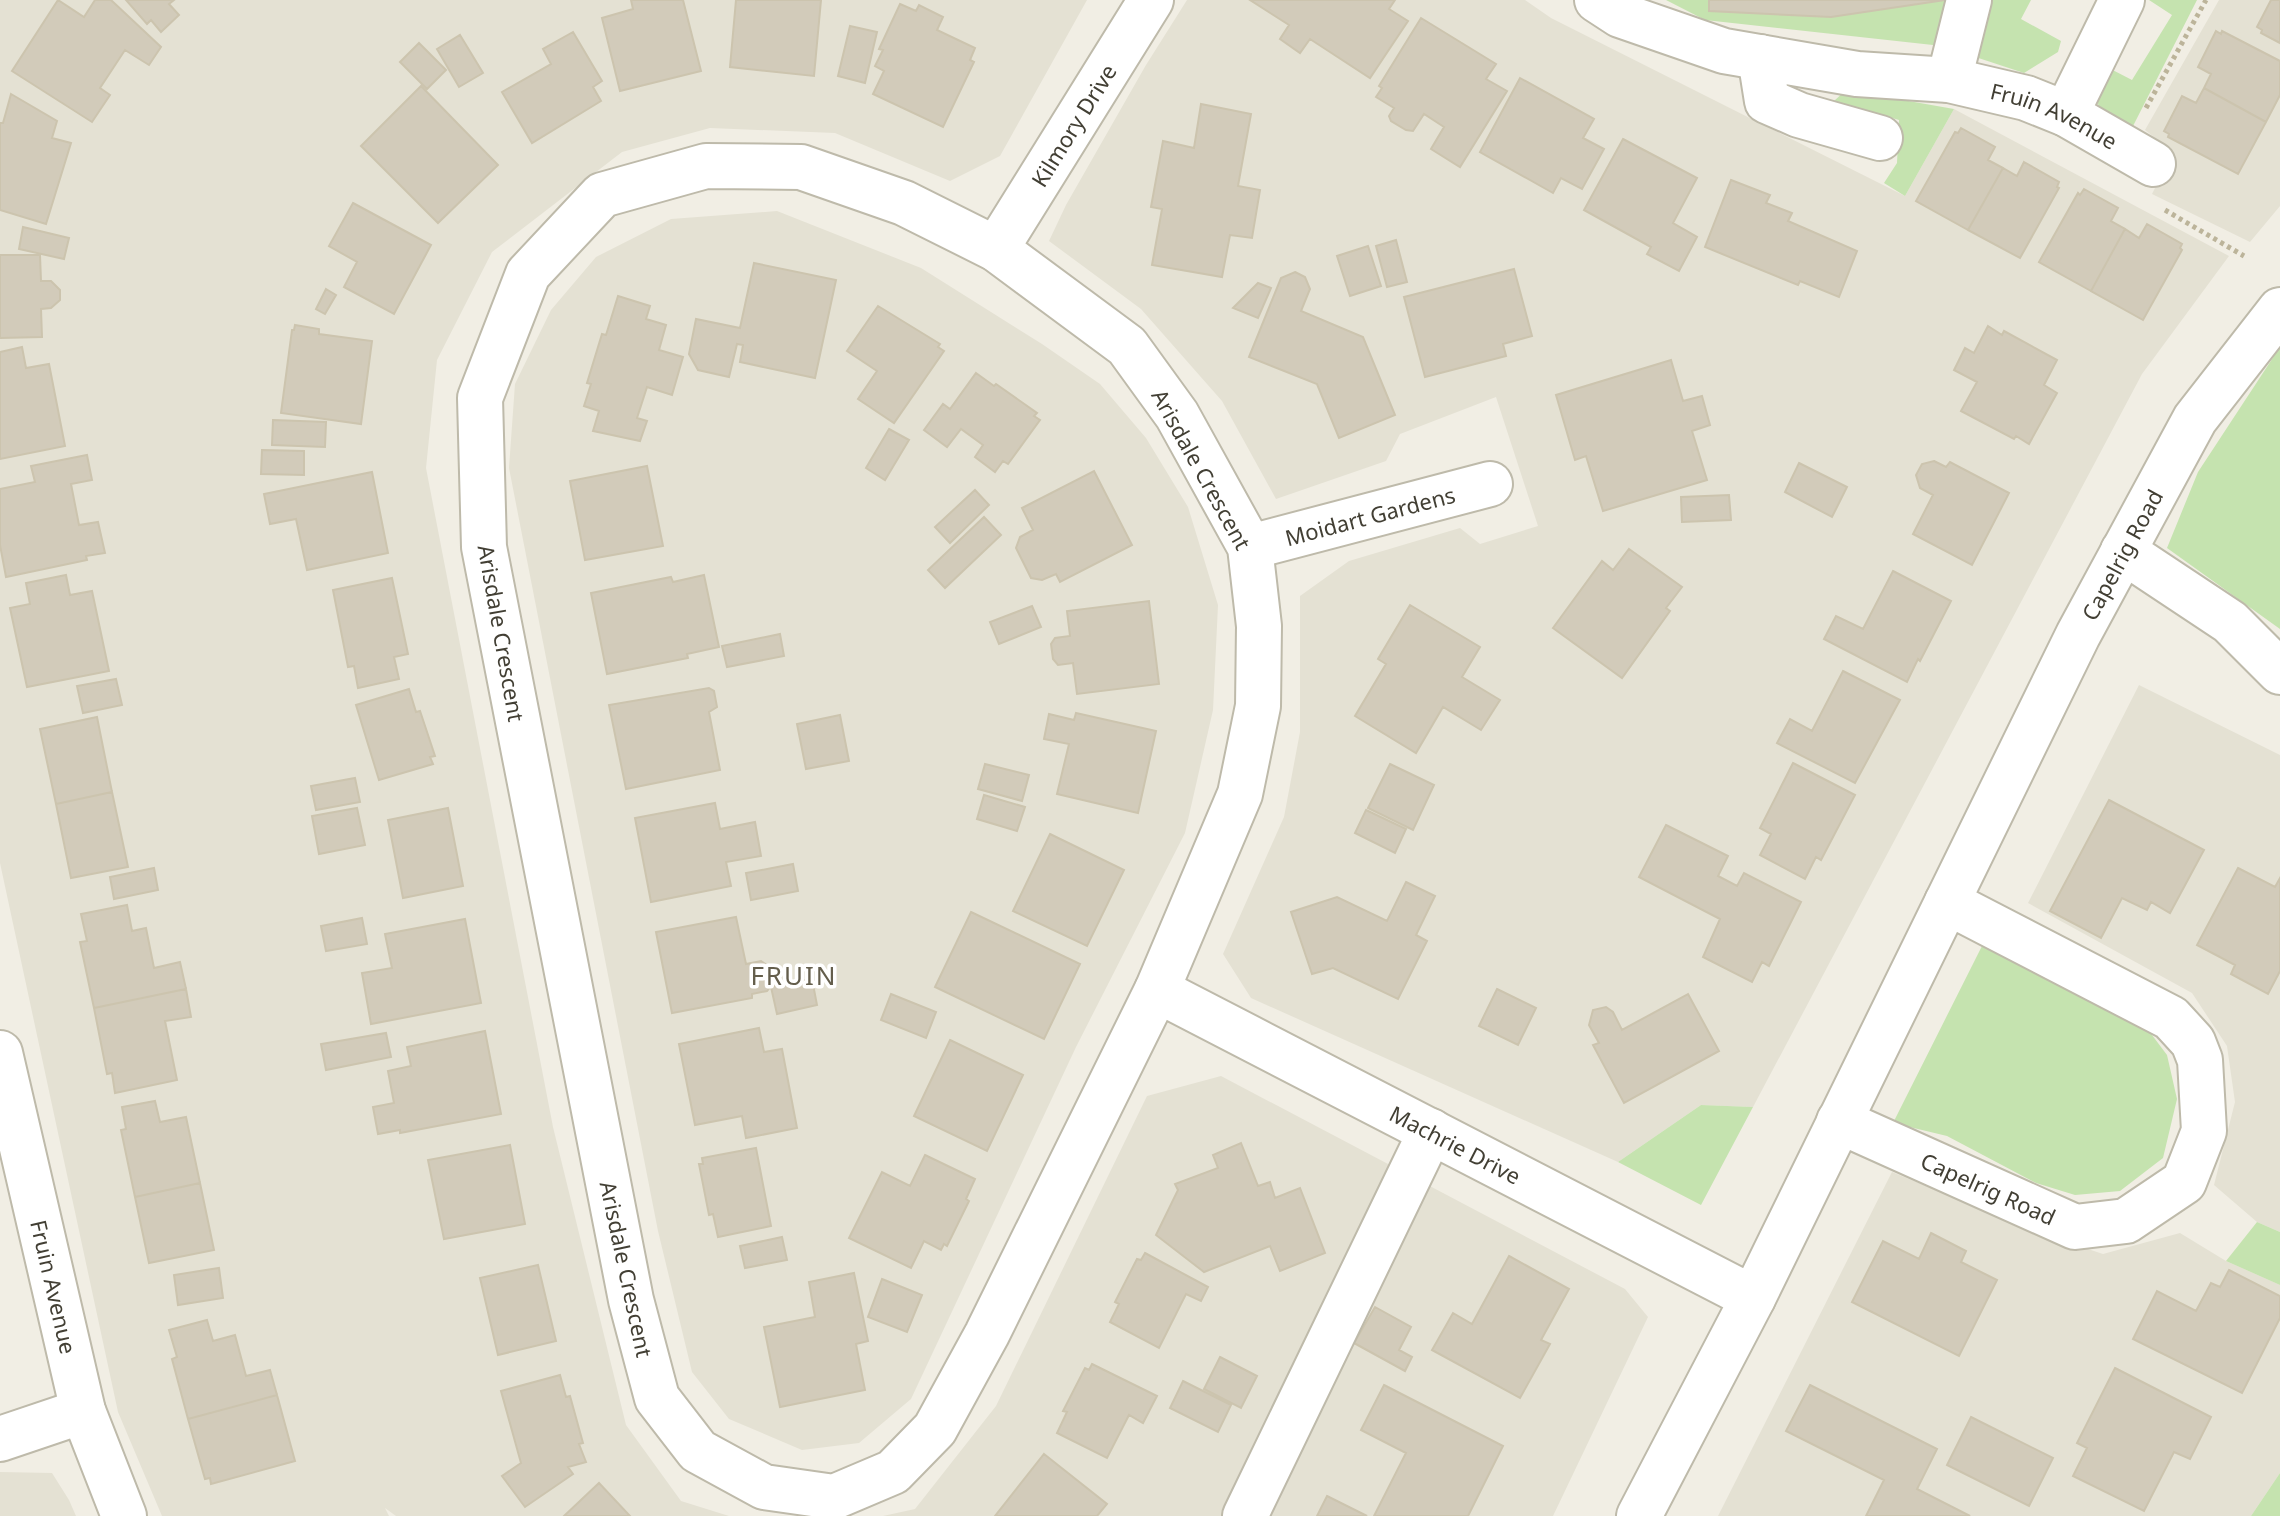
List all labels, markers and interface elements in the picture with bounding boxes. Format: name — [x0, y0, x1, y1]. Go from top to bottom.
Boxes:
street label: Kilmory Drive — [1024, 58, 1123, 192]
street label: Fruin Avenue — [1988, 75, 2123, 156]
street label: Arisdale Crescent — [1145, 383, 1259, 555]
street label: Moidart Gardens — [1282, 479, 1458, 552]
street label: Capelrig Road — [2074, 484, 2169, 625]
street label: Arisdale Crescent — [472, 542, 532, 724]
district label: FRUIN — [750, 957, 838, 993]
street label: Machrie Drive — [1385, 1098, 1526, 1191]
street label: Capelrig Road — [1916, 1145, 2061, 1232]
street label: Arisdale Crescent — [594, 1178, 660, 1360]
street label: Fruin Avenue — [24, 1217, 84, 1357]

